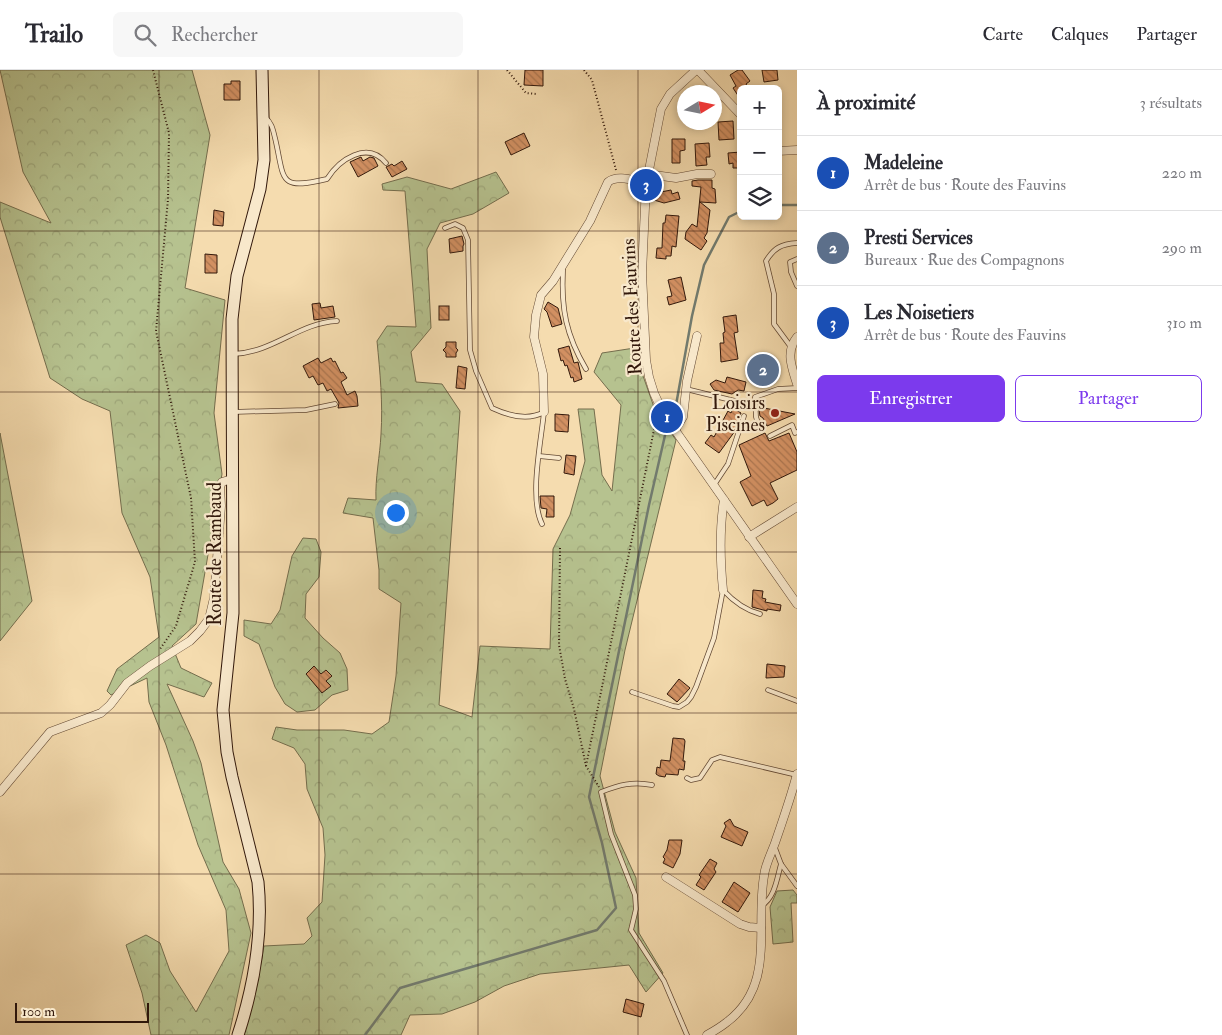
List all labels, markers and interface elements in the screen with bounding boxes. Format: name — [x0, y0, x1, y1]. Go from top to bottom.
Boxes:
search box — [113, 12, 463, 57]
text: Trailo — [25, 19, 83, 50]
icon: search — [131, 21, 159, 49]
text: Rechercher — [171, 23, 258, 47]
text: Carte — [982, 23, 1023, 46]
text: Calques — [1051, 23, 1108, 46]
text: Partager — [1136, 23, 1197, 46]
north arrow — [677, 85, 722, 130]
map controls — [737, 85, 782, 220]
button: + — [737, 85, 782, 130]
text: À proximité — [817, 89, 915, 116]
text: 3 résultats — [1140, 93, 1202, 113]
button: − — [737, 130, 782, 175]
text: Madeleine — [864, 151, 943, 175]
text: 1 — [830, 163, 836, 183]
text: 220 m — [1162, 163, 1202, 183]
pin: 3 — [630, 166, 662, 204]
button: layers — [737, 175, 782, 220]
text: Arrêt de bus · Route des Fauvins — [864, 175, 1066, 195]
text: Presti Services — [864, 226, 973, 250]
street label: Route des Fauvins — [616, 238, 648, 376]
text: 2 — [829, 238, 837, 258]
text: 290 m — [1162, 238, 1202, 258]
text: Bureaux · Rue des Compagnons — [864, 250, 1064, 270]
text: Les Noisetiers — [864, 301, 974, 325]
text: 3 — [830, 313, 836, 333]
text: 310 m — [1166, 313, 1202, 333]
text: Arrêt de bus · Route des Fauvins — [864, 325, 1066, 345]
pin: 2 — [747, 351, 779, 389]
button: Enregistrer — [817, 375, 1005, 422]
button: Partager — [1015, 375, 1202, 422]
place label: Loisirs Piscines — [705, 391, 765, 437]
pin: 1 — [651, 398, 683, 436]
marker: Loisirs Piscines — [769, 407, 781, 419]
street label: Route de Rambaud — [203, 481, 227, 626]
your location — [383, 500, 409, 526]
scale bar — [15, 1000, 149, 1023]
text: 100 m — [22, 1003, 55, 1020]

